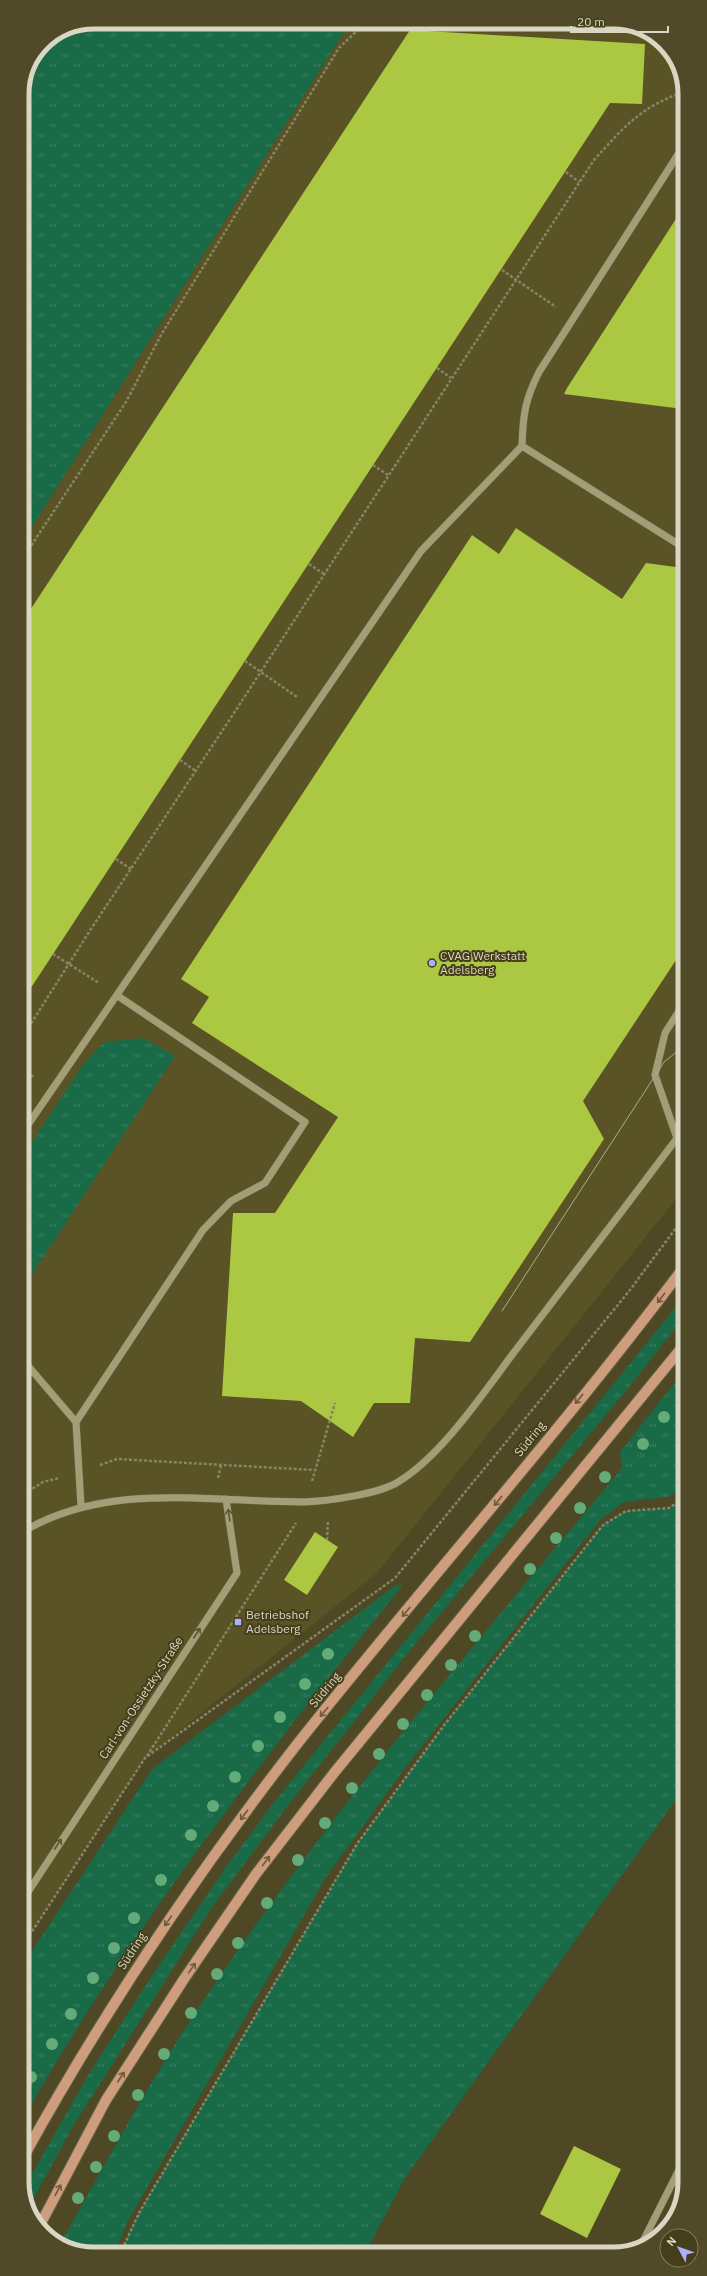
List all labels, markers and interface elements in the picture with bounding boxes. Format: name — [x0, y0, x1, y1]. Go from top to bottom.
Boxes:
scale bar — [571, 8, 668, 34]
text: 20 m — [577, 14, 605, 29]
place label: CVAG Werkstatt Adelsberg — [440, 948, 525, 977]
marker: CVAG Werkstatt Adelsberg — [427, 958, 437, 968]
one-way arrow — [656, 1292, 665, 1303]
one-way arrow — [575, 1394, 584, 1405]
street label: Südring — [511, 1417, 549, 1459]
one-way arrow — [494, 1495, 502, 1506]
one-way arrow — [225, 1509, 233, 1522]
place label: Betriebshof Adelsberg — [246, 1607, 309, 1636]
one-way arrow — [402, 1607, 411, 1618]
marker: Betriebshof Adelsberg — [233, 1617, 243, 1627]
one-way arrow — [193, 1628, 201, 1639]
street label: Carl-von-Ossietzky-Straße — [95, 1633, 186, 1762]
street label: Südring — [306, 1669, 344, 1710]
one-way arrow — [319, 1707, 328, 1718]
one-way arrow — [240, 1810, 248, 1821]
one-way arrow — [54, 1839, 63, 1850]
one-way arrow — [262, 1856, 270, 1867]
one-way arrow — [164, 1915, 172, 1926]
street label: Südring — [114, 1929, 149, 1972]
one-way arrow — [188, 1963, 196, 1974]
one-way arrow — [117, 2072, 125, 2083]
one-way arrow — [55, 2185, 62, 2197]
north arrow — [659, 2228, 699, 2268]
text: N — [664, 2234, 679, 2249]

